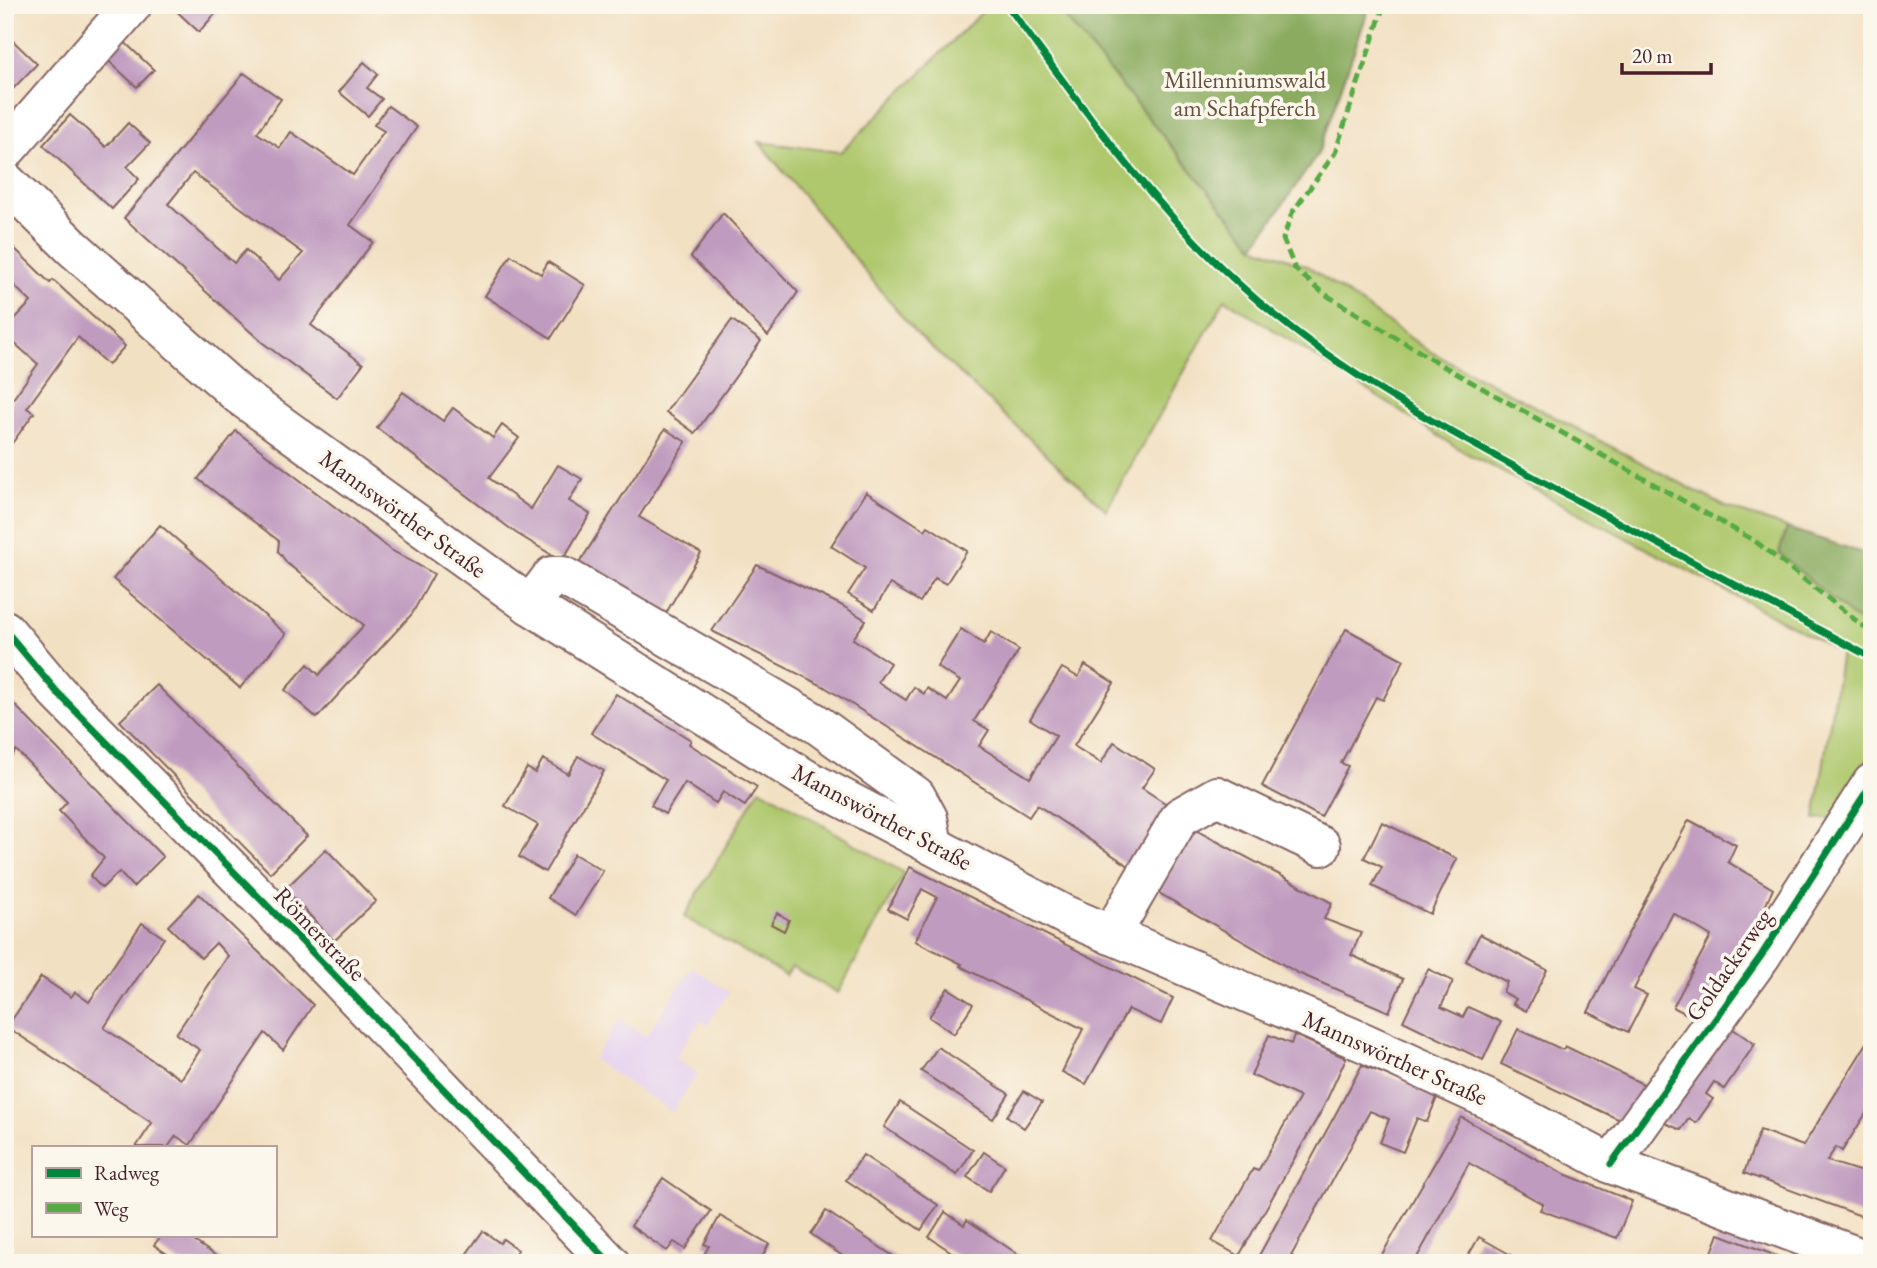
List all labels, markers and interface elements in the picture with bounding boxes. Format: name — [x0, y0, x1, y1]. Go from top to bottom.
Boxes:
scale bar — [1622, 32, 1711, 76]
text: 20 m — [1632, 42, 1673, 69]
park label: Millenniumswald am Schafpferch — [1164, 64, 1327, 123]
street label: Mannswörther Straße — [314, 442, 493, 585]
street label: Mannswörther Straße — [787, 756, 978, 877]
street label: Römerstraße — [268, 880, 373, 987]
street label: Goldackerweg — [1678, 902, 1779, 1027]
street label: Mannswörther Straße — [1298, 1003, 1493, 1112]
legend — [32, 1146, 276, 1236]
text: Radweg — [94, 1159, 160, 1186]
text: Weg — [94, 1195, 129, 1222]

